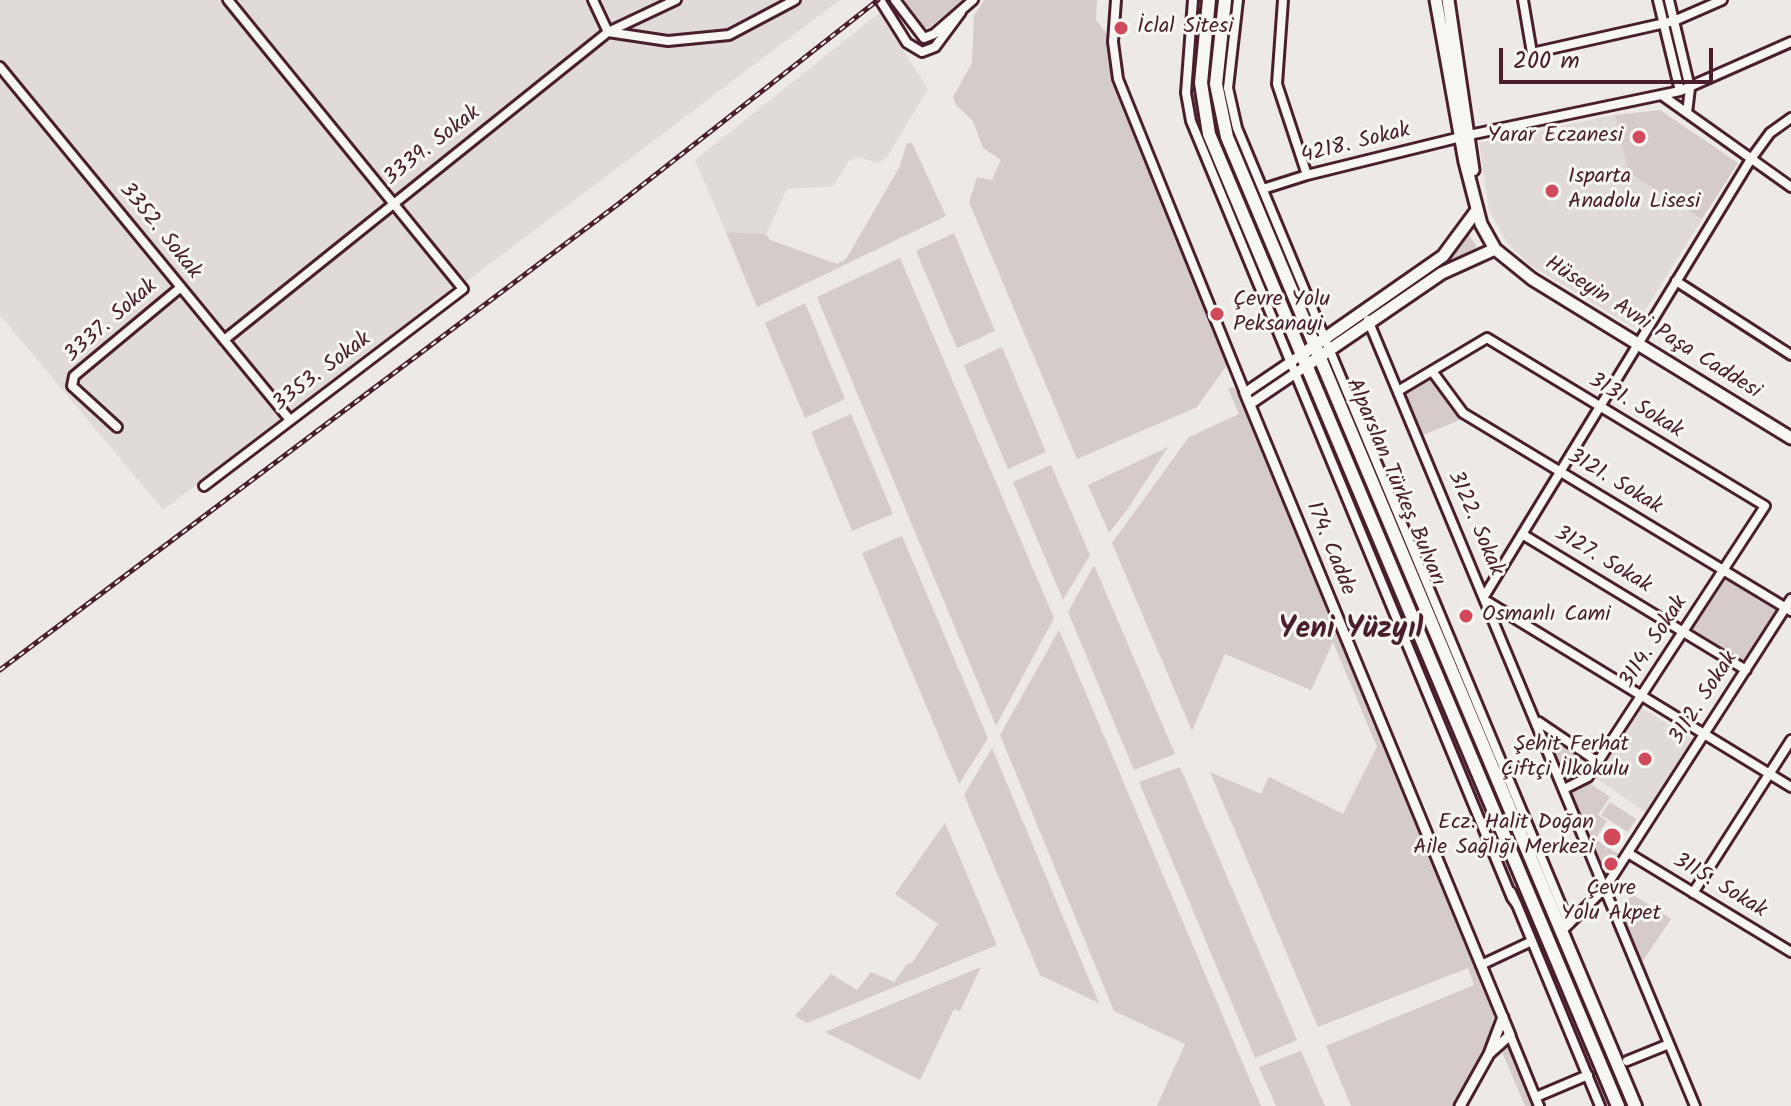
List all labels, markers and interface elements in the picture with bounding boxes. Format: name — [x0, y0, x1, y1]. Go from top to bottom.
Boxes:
place label: İclal Sitesi — [1137, 15, 1233, 41]
marker: İclal Sitesi — [1112, 19, 1130, 37]
scale bar — [1503, 32, 1717, 82]
text: 200 m — [1513, 42, 1580, 81]
street label: 3339. Sokak — [380, 101, 486, 193]
street label: 4218. Sokak — [1299, 119, 1413, 171]
place label: Yarar Eczanesi — [1487, 124, 1623, 150]
marker: Yarar Eczanesi — [1630, 128, 1648, 146]
place label: Isparta Anadolu Lisesi — [1568, 165, 1700, 216]
street label: 3352. Sokak — [112, 178, 206, 286]
marker: Isparta Anadolu Lisesi — [1543, 182, 1561, 200]
street label: Hüseyin Avni Paşa Caddesi — [1539, 252, 1765, 406]
street label: 3337. Sokak — [60, 274, 164, 370]
place label: Çevre Yolu Peksanayi — [1233, 288, 1330, 340]
marker: Çevre Yolu Peksanayi — [1208, 305, 1226, 323]
street label: 3353. Sokak — [269, 328, 377, 418]
street label: 3131. Sokak — [1583, 368, 1687, 446]
street label: Alparslan Türkeş Bulvarı — [1338, 375, 1450, 591]
street label: 3121. Sokak — [1562, 444, 1666, 522]
street label: 3122. Sokak — [1440, 467, 1508, 581]
street label: 174. Cadde — [1298, 498, 1360, 600]
street label: 3127. Sokak — [1548, 522, 1656, 600]
street label: 3114. Sokak — [1615, 592, 1695, 694]
place label: Osmanlı Cami — [1482, 603, 1611, 629]
marker: Osmanlı Cami — [1457, 607, 1475, 625]
district label: Yeni Yüzyıl — [1279, 614, 1423, 650]
street label: 3112. Sokak — [1665, 647, 1745, 751]
place label: Şehit Ferhat Çiftçi İlkokulu — [1500, 733, 1629, 784]
marker: Şehit Ferhat Çiftçi İlkokulu — [1636, 750, 1654, 768]
place label: Ecz. Halit Doğan Aile Sağlığı Merkezi — [1413, 811, 1594, 862]
marker: Ecz. Halit Doğan Aile Sağlığı Merkezi — [1601, 826, 1623, 848]
street label: 3115. Sokak — [1667, 849, 1771, 925]
marker: Çevre Yolu Akpet — [1602, 855, 1620, 873]
place label: Çevre Yolu Akpet — [1561, 877, 1661, 928]

